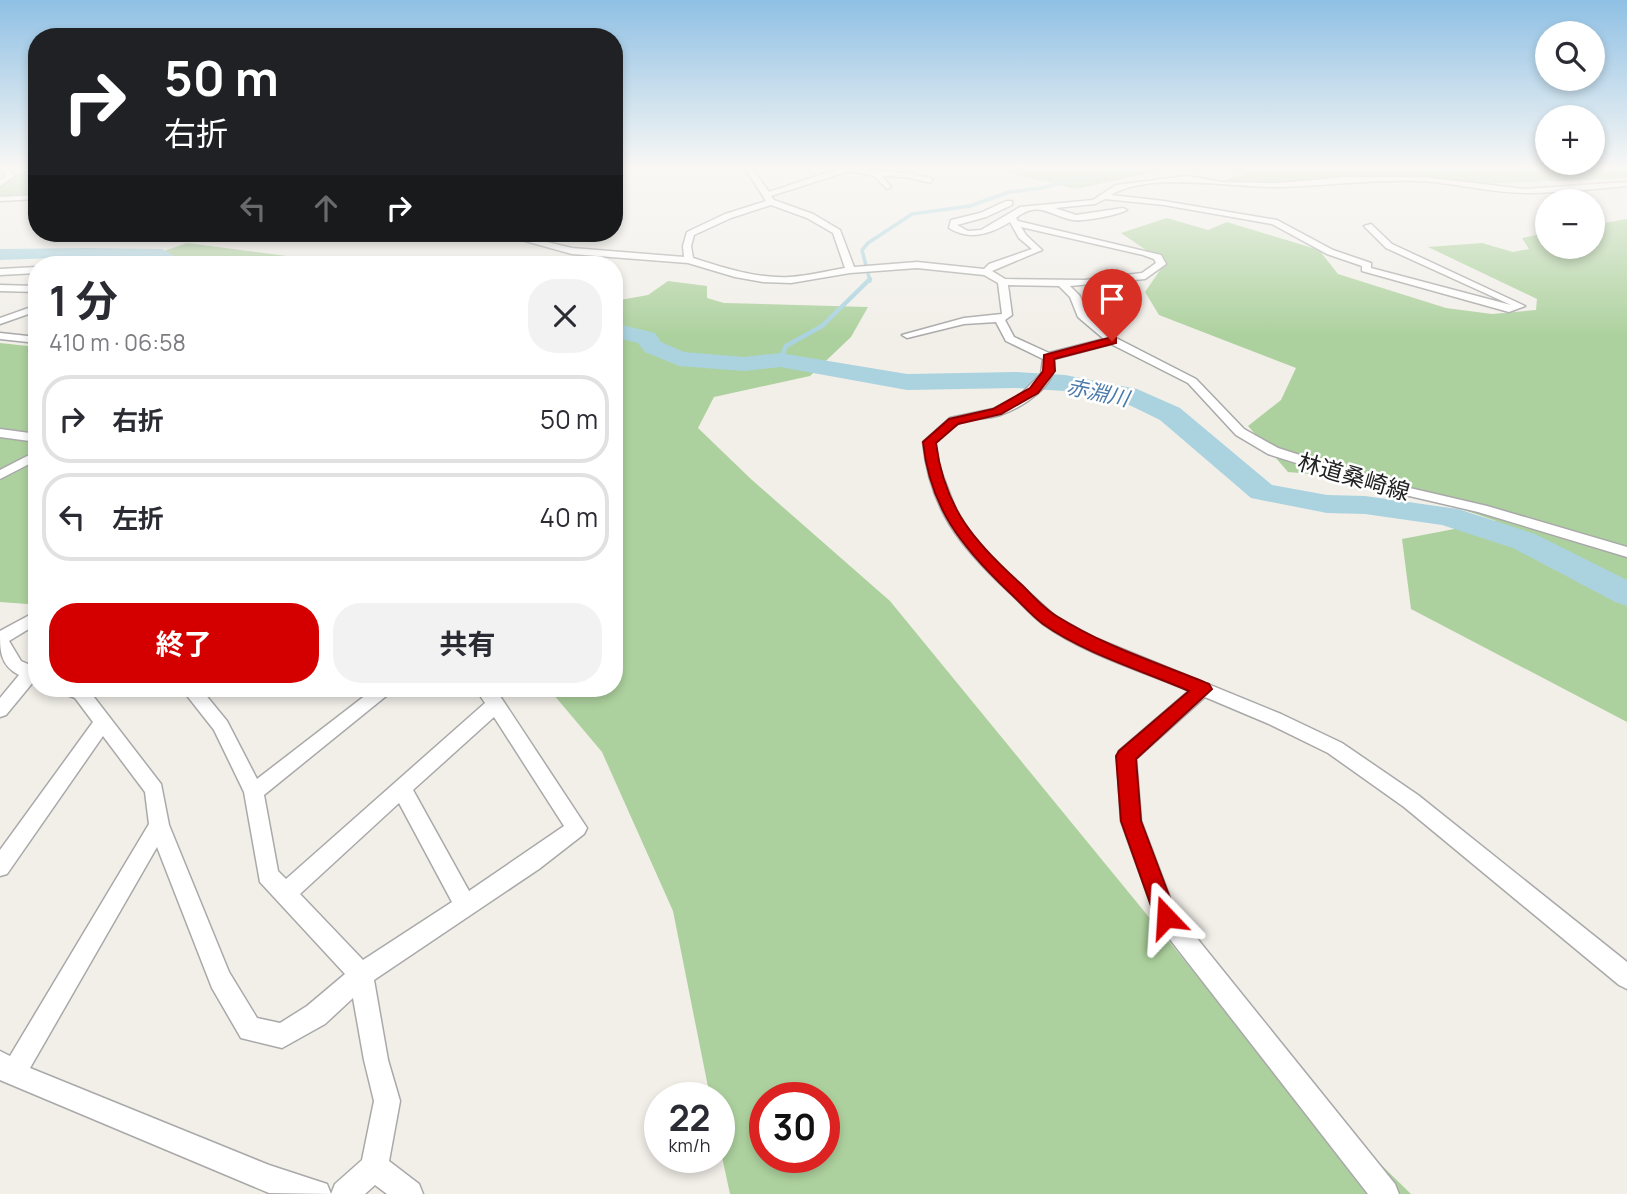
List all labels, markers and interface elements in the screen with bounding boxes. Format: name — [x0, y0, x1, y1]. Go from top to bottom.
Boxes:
map controls — [1535, 21, 1605, 259]
button: search — [1535, 21, 1605, 91]
text: 50 m — [164, 44, 279, 111]
icon: right — [49, 56, 140, 147]
button: + — [1535, 105, 1605, 175]
text: 右折 — [164, 111, 228, 155]
icon: left — [234, 189, 272, 227]
icon: ahead — [307, 189, 345, 227]
icon: right — [380, 189, 418, 227]
button: − — [1535, 189, 1605, 259]
pin — [1082, 269, 1142, 341]
text: 1 分 — [49, 271, 118, 329]
button: close — [528, 279, 602, 353]
icon: arrive — [1093, 280, 1131, 318]
text: 410 m · 06:58 — [49, 326, 186, 358]
water label: 赤淵川 — [1064, 372, 1134, 413]
icon: right — [53, 400, 91, 438]
text: 50 m — [540, 401, 598, 437]
text: 右折 — [112, 402, 164, 438]
street label: 林道桑崎線 — [1294, 445, 1414, 507]
icon: left — [53, 498, 91, 536]
text: 40 m — [540, 499, 598, 535]
text: 左折 — [112, 500, 164, 536]
button: 終了 — [49, 603, 319, 683]
button: 共有 — [333, 603, 602, 683]
position arrow — [1129, 880, 1203, 954]
speed limit sign: 30 — [749, 1082, 840, 1173]
text: 22 — [669, 1094, 710, 1142]
text: km/h — [669, 1133, 710, 1157]

